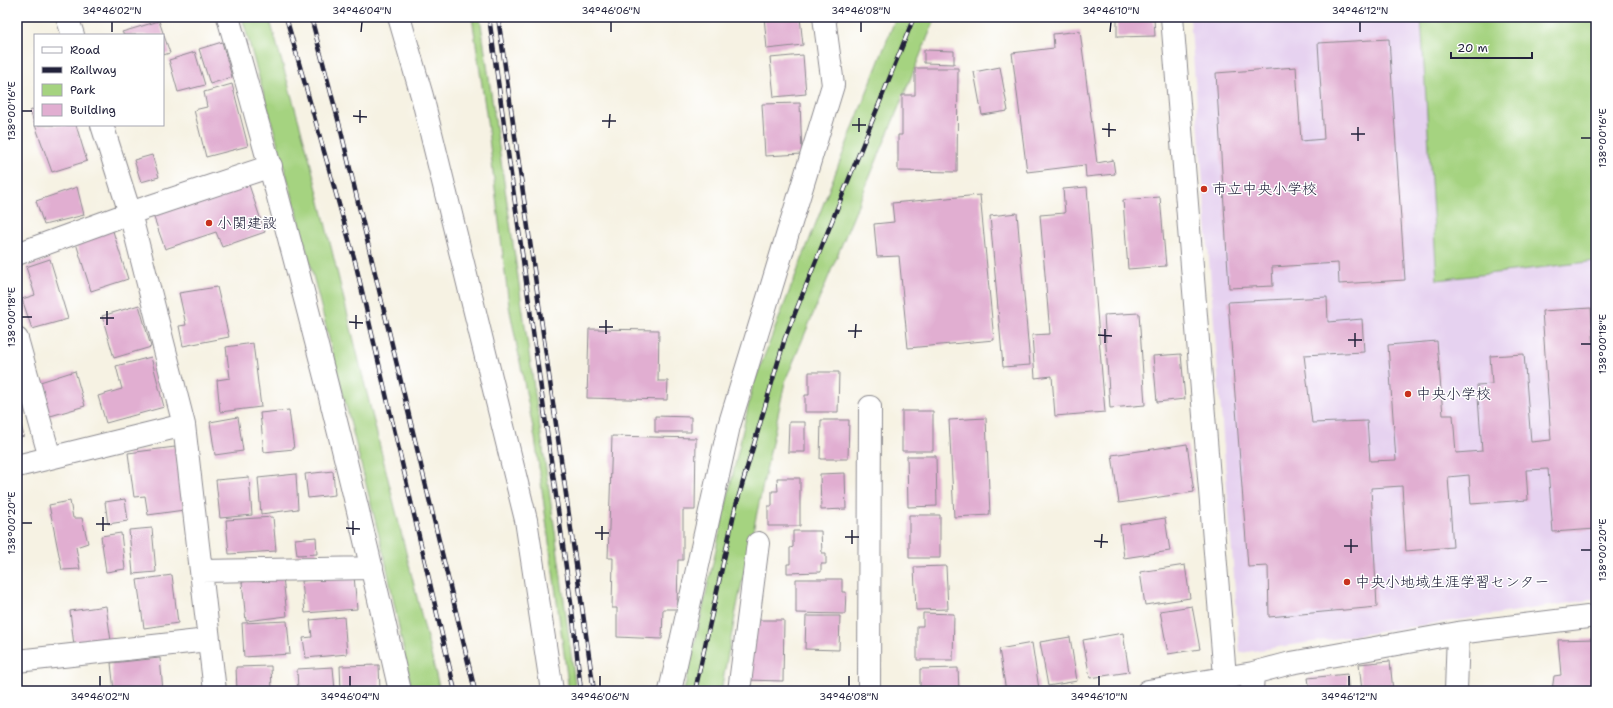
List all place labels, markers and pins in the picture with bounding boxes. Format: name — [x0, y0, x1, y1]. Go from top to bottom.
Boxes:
place label: 市立中央小学校 — [1212, 179, 1317, 199]
marker: 市立中央小学校 — [1199, 184, 1209, 194]
place label: 小関建設 — [217, 213, 277, 233]
marker: 小関建設 — [204, 218, 214, 228]
place label: 中央小学校 — [1416, 384, 1491, 404]
marker: 中央小学校 — [1403, 389, 1413, 399]
place label: 中央小地域生涯学習センター — [1355, 572, 1549, 592]
marker: 中央小地域生涯学習センター — [1342, 577, 1352, 587]

